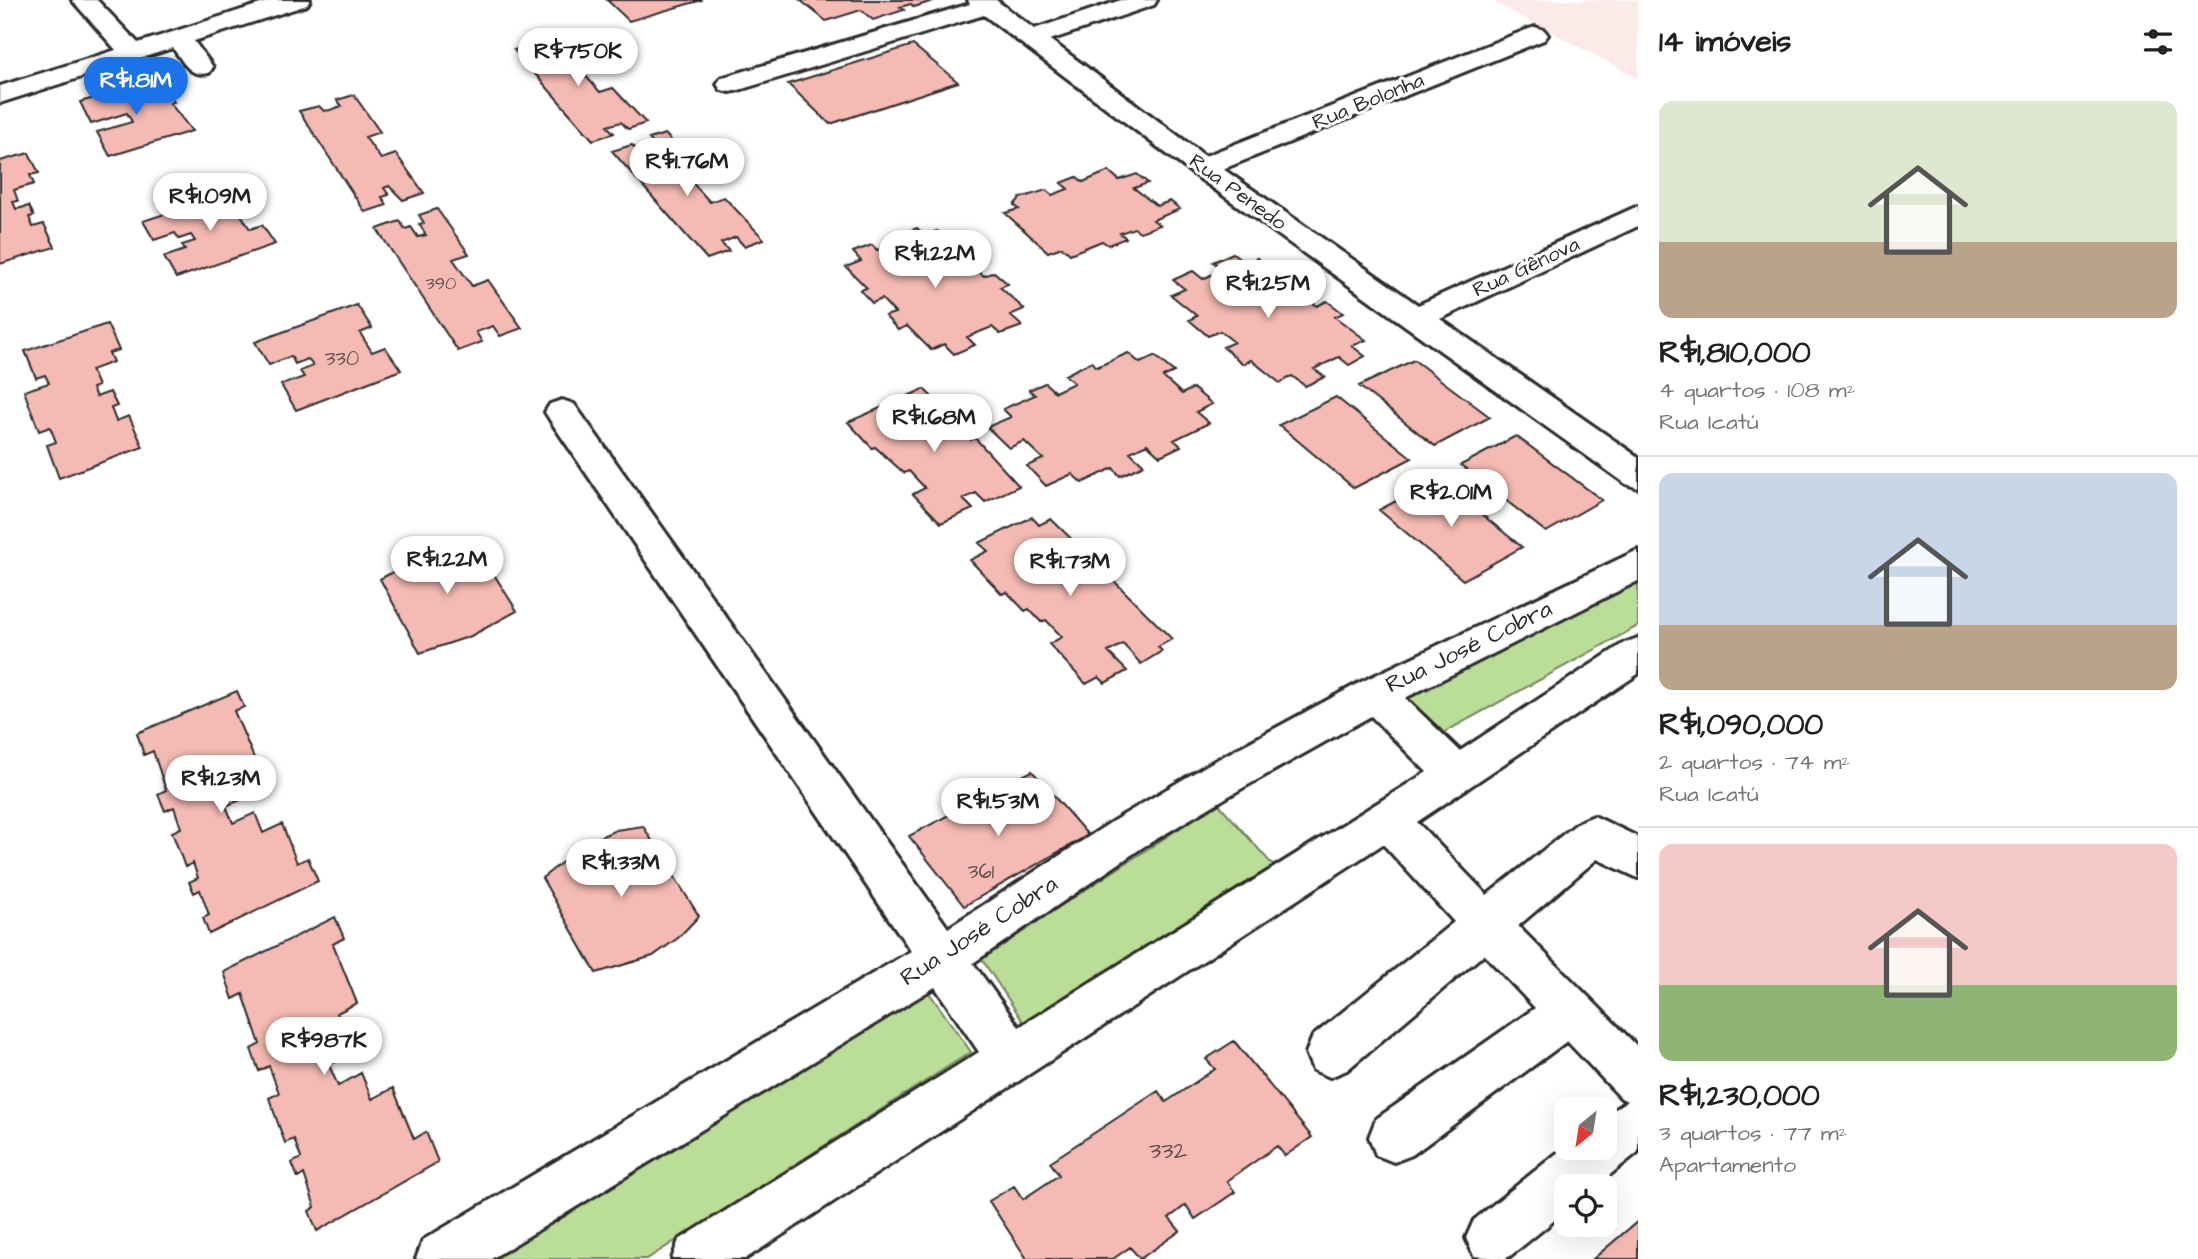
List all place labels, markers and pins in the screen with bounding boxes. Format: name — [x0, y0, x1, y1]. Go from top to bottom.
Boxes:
pin: R$750K — [521, 28, 635, 88]
pin: R$1.81M — [71, 58, 201, 117]
pin: R$1.76M — [622, 138, 752, 198]
pin: R$1.09M — [145, 174, 275, 233]
pin: R$1.22M — [870, 230, 1000, 290]
pin: R$1.25M — [1203, 260, 1333, 320]
pin: R$1.68M — [869, 394, 999, 454]
pin: R$2.01M — [1386, 470, 1516, 529]
pin: R$1.22M — [382, 536, 512, 596]
pin: R$1.73M — [1005, 538, 1135, 598]
pin: R$1.23M — [156, 756, 286, 815]
pin: R$1.53M — [933, 778, 1063, 838]
pin: R$1.33M — [556, 839, 686, 899]
pin: R$987K — [267, 1018, 381, 1077]

